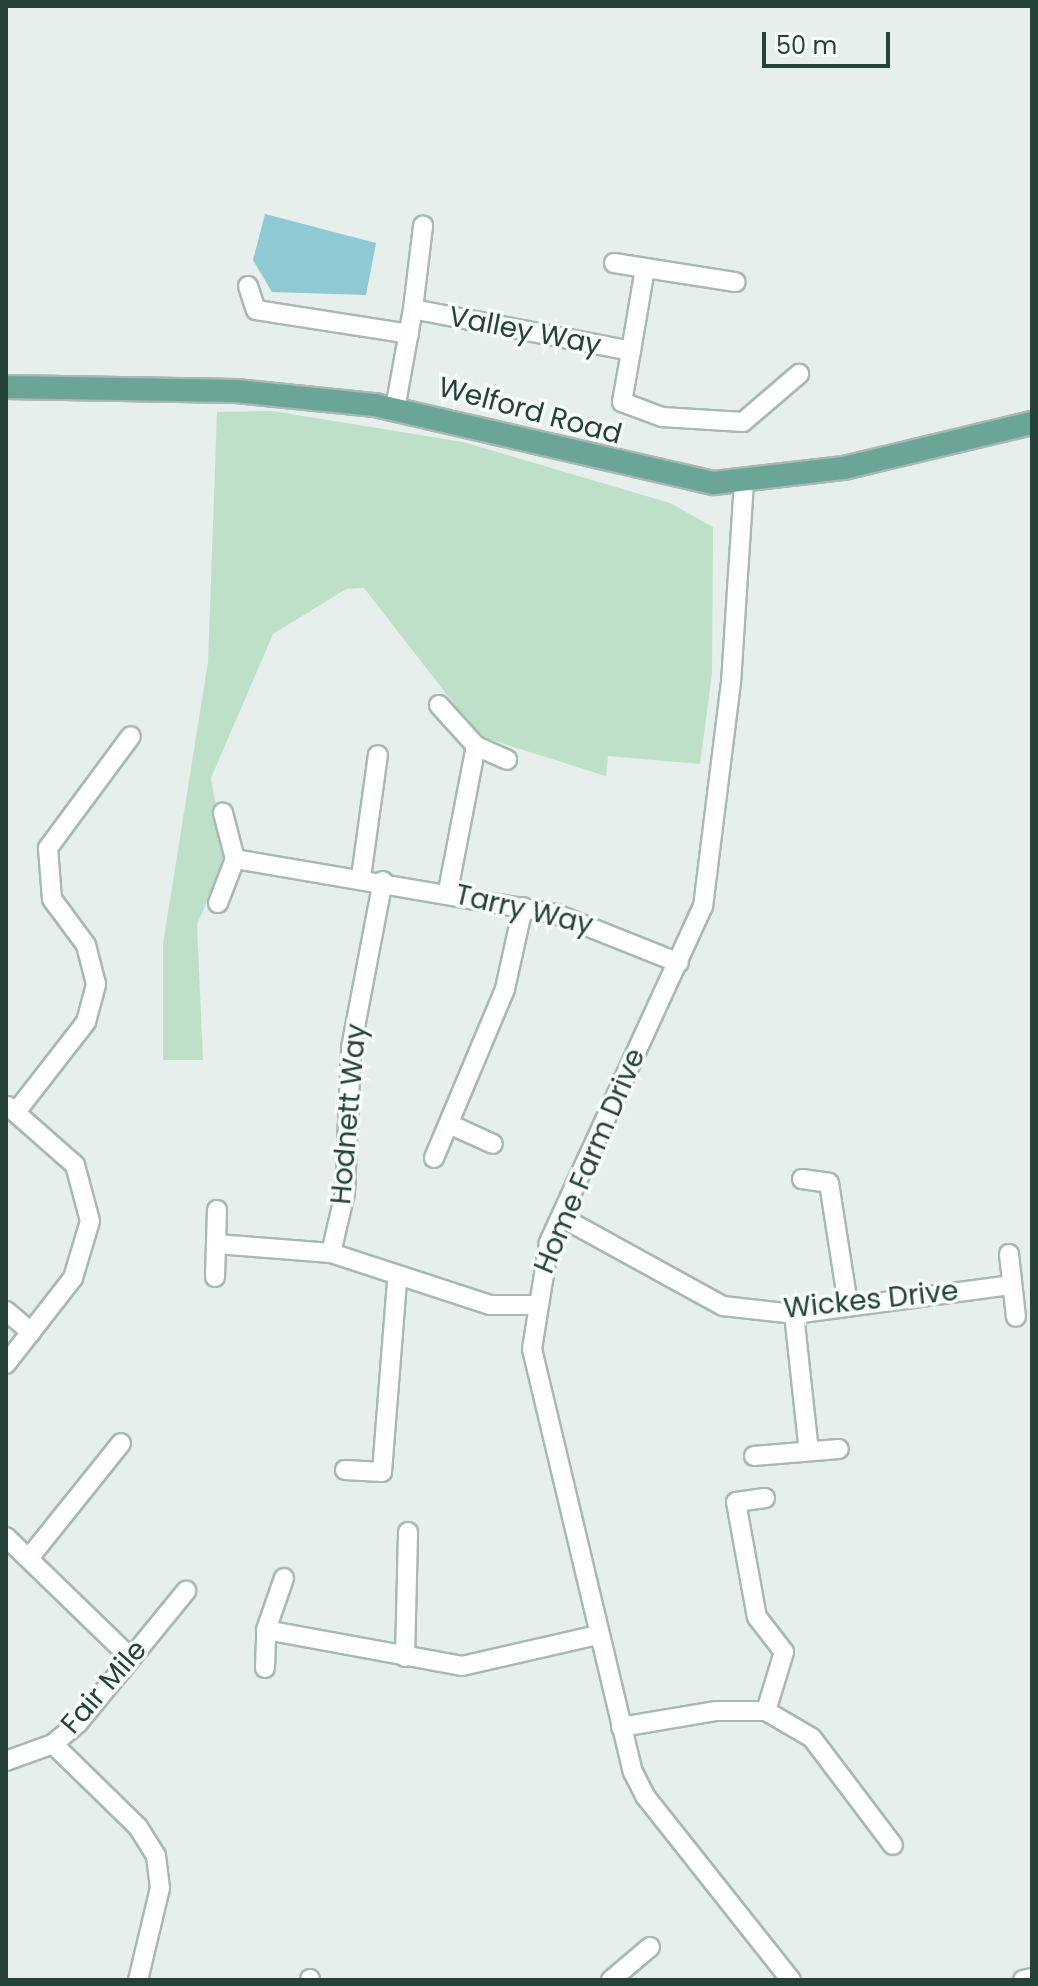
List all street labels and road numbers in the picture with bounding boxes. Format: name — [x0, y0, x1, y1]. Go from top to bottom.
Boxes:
street label: Valley Way — [446, 300, 604, 362]
street label: Welford Road — [435, 370, 625, 452]
street label: Tarry Way — [452, 878, 596, 942]
street label: Hodnett Way — [324, 1022, 374, 1206]
street label: Home Farm Drive — [527, 1044, 653, 1278]
street label: Wickes Drive — [782, 1274, 960, 1326]
street label: Fair Mile — [54, 1633, 154, 1741]

